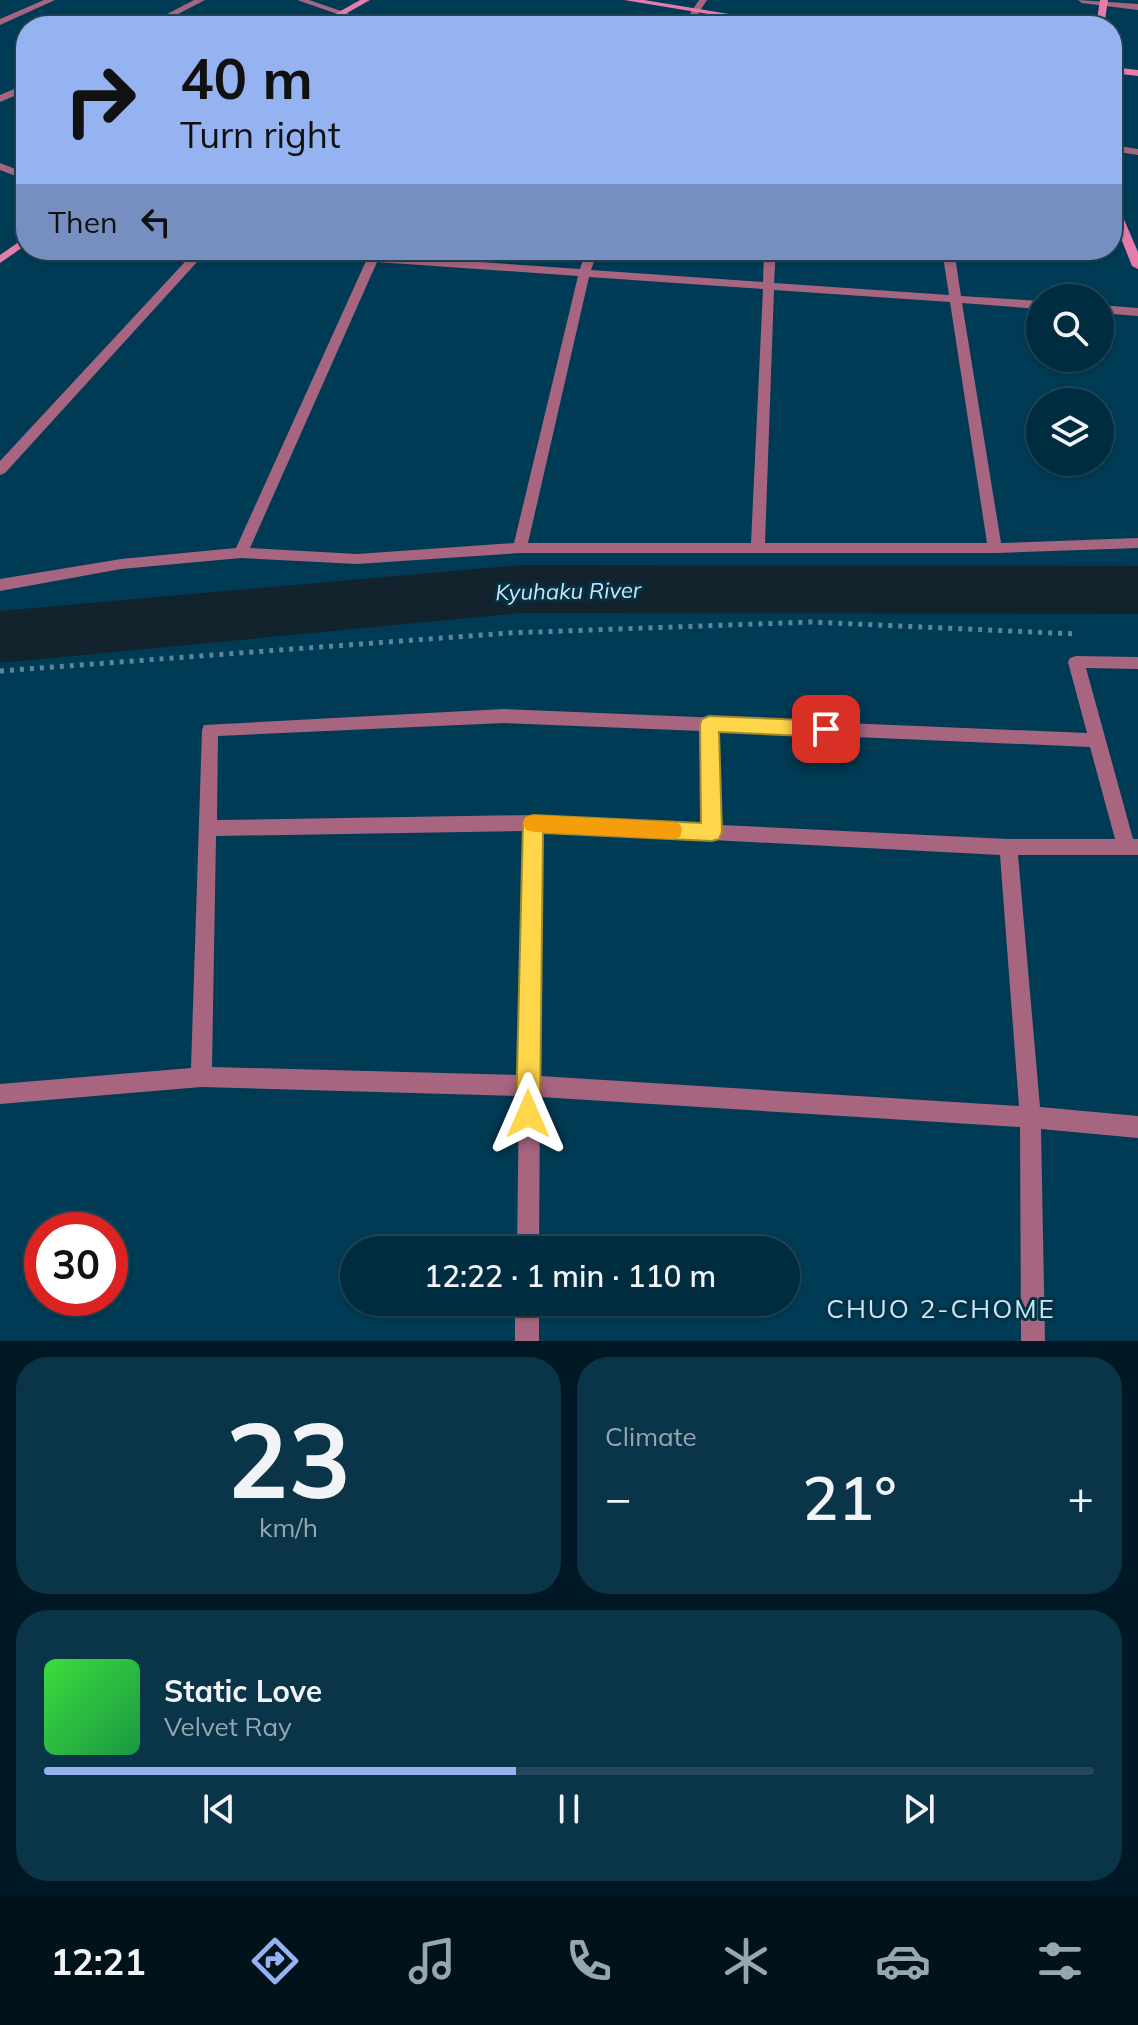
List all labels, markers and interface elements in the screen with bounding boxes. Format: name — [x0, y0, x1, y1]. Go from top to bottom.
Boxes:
text: 40 m — [180, 43, 313, 113]
icon: right — [48, 48, 152, 152]
text: Turn right — [180, 112, 341, 157]
icon: left — [134, 200, 178, 244]
text: Then — [48, 203, 118, 241]
map controls — [1026, 284, 1114, 476]
button: search — [1026, 284, 1114, 372]
button: layers — [1026, 388, 1114, 476]
water label: Kyuhaku River — [495, 576, 642, 606]
pin — [792, 695, 860, 763]
icon: arrive — [804, 707, 848, 751]
position arrow — [486, 1072, 570, 1156]
speed limit sign: 30 — [24, 1212, 128, 1316]
text: 12:22 · 1 min · 110 m — [424, 1257, 716, 1295]
district label: CHUO 2-CHOME — [826, 1292, 1056, 1325]
text: 23 — [226, 1393, 351, 1524]
text: Climate — [605, 1420, 697, 1453]
text: 21° — [802, 1460, 897, 1535]
text: − — [605, 1470, 631, 1525]
text: + — [1068, 1470, 1094, 1525]
text: km/h — [259, 1511, 318, 1544]
text: Static Love — [164, 1672, 322, 1710]
text: Velvet Ray — [164, 1710, 292, 1743]
icon: previous — [197, 1787, 241, 1831]
icon: pause — [547, 1787, 591, 1831]
icon: next — [897, 1787, 941, 1831]
icon: directions — [247, 1933, 303, 1989]
icon: music — [404, 1933, 460, 1989]
icon: phone — [561, 1933, 617, 1989]
icon: climate — [718, 1933, 774, 1989]
icon: car — [875, 1933, 931, 1989]
icon: filters — [1032, 1933, 1088, 1989]
text: 12:21 — [50, 1939, 146, 1984]

